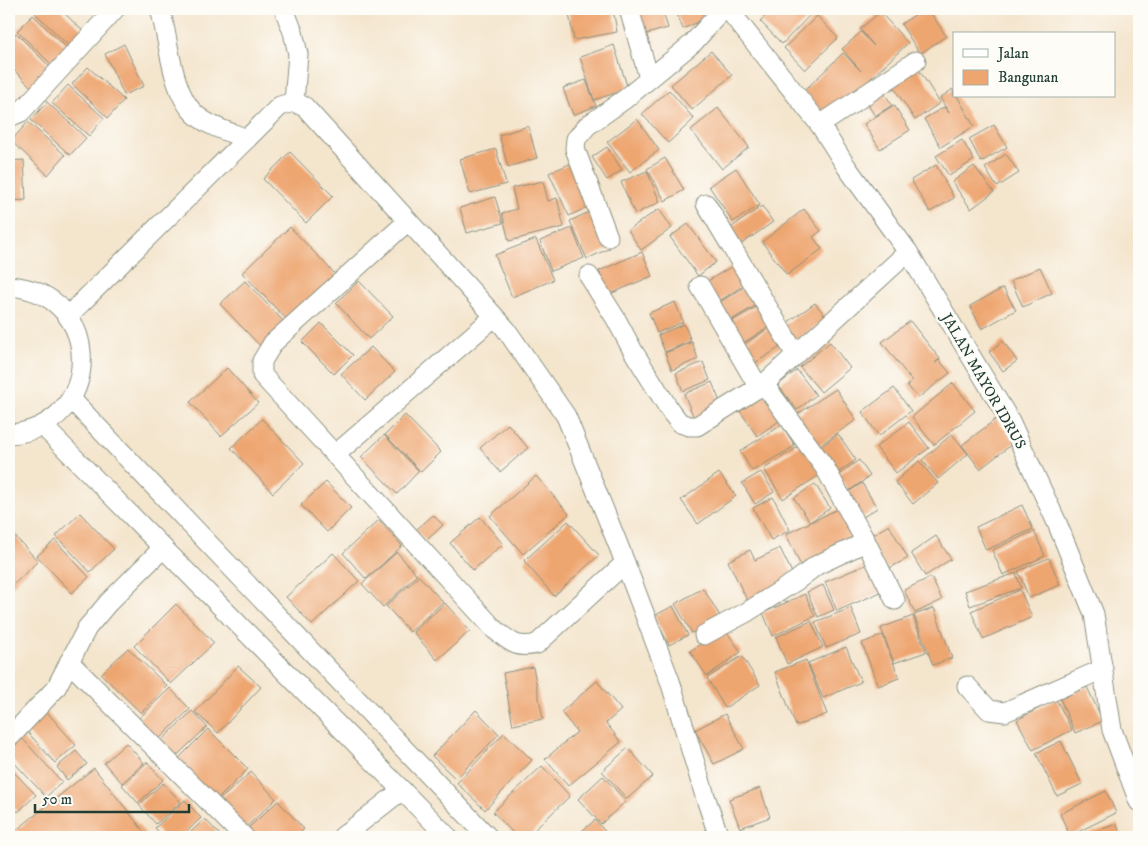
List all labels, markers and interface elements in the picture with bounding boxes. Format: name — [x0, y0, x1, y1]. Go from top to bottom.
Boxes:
legend — [953, 32, 1116, 98]
text: Jalan — [996, 44, 1029, 63]
text: Bangunan — [998, 68, 1058, 87]
street label: JALAN MAYOR IDRUS — [936, 308, 1030, 453]
scale bar — [35, 781, 189, 813]
text: 50 m — [42, 790, 72, 809]

